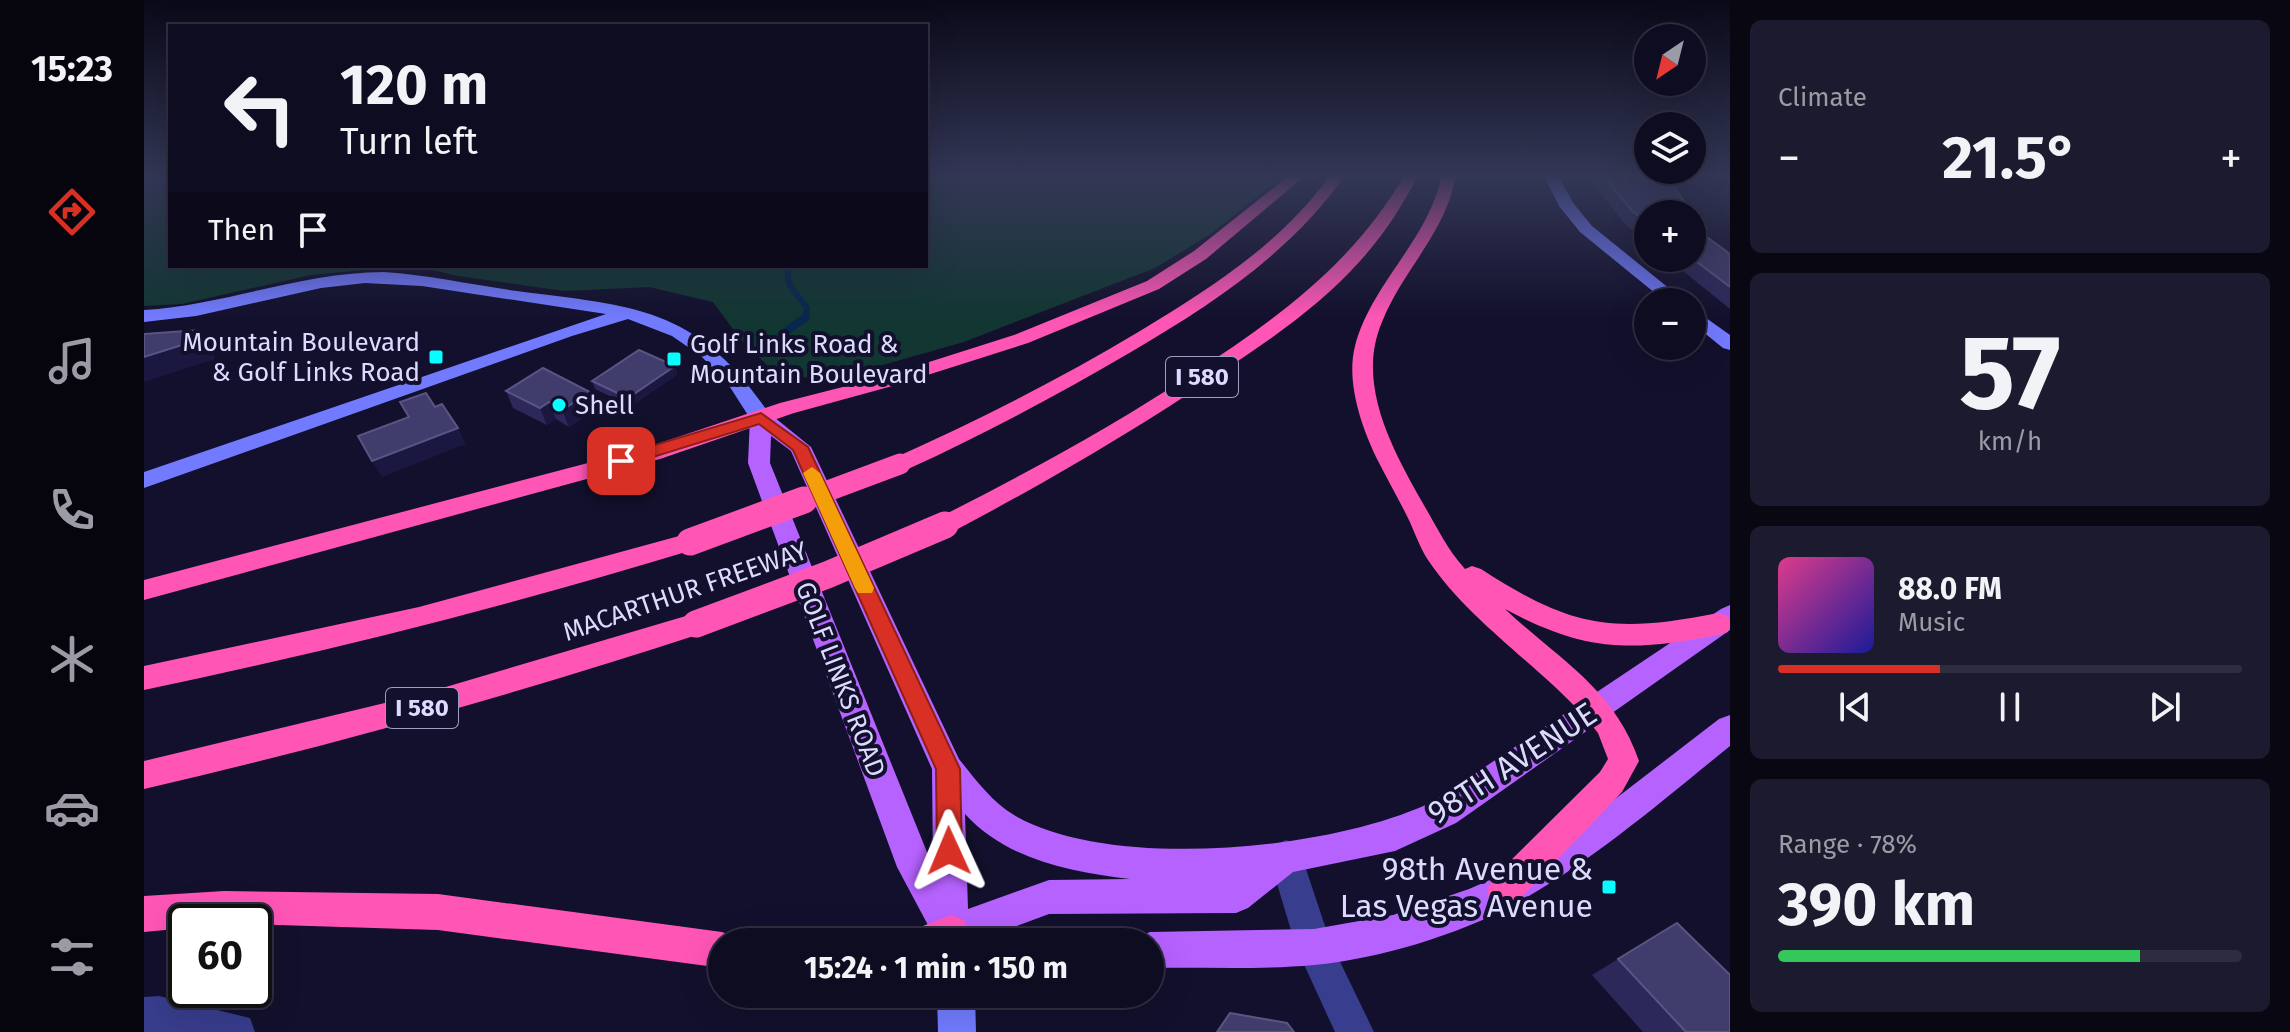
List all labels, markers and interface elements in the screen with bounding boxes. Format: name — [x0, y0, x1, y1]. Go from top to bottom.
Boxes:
north arrow — [1634, 24, 1706, 96]
map controls — [1634, 24, 1706, 360]
text: 15:23 — [31, 47, 113, 91]
text: 120 m — [340, 52, 488, 119]
icon: left — [208, 56, 312, 160]
text: Climate — [1778, 82, 1867, 113]
button: layers — [1634, 112, 1706, 184]
text: Turn left — [340, 120, 478, 164]
text: 21.5° — [1942, 122, 2078, 194]
text: − — [1778, 132, 1800, 185]
text: + — [2220, 132, 2242, 185]
icon: directions — [44, 184, 100, 240]
button: + — [1634, 200, 1706, 272]
icon: arrive — [291, 208, 335, 252]
text: Then — [208, 212, 275, 248]
button: − — [1634, 288, 1706, 360]
text: 57 — [1959, 311, 2061, 436]
place label: Mountain Boulevard & Golf Links Road — [182, 327, 420, 388]
place label: Golf Links Road & Mountain Boulevard — [690, 329, 928, 390]
icon: music — [44, 333, 100, 389]
marker: Mountain Boulevard & Golf Links Road — [427, 348, 445, 366]
marker: Golf Links Road & Mountain Boulevard — [665, 350, 683, 368]
road number: I 580 — [1166, 357, 1238, 397]
place label: Shell — [575, 390, 634, 421]
marker: Shell — [550, 396, 568, 414]
text: km/h — [1978, 426, 2042, 457]
pin — [587, 427, 655, 495]
icon: arrive — [599, 439, 643, 483]
icon: phone — [44, 482, 100, 538]
street label: MACARTHUR FREEWAY — [559, 535, 812, 648]
text: 88.0 FM — [1898, 571, 2002, 607]
street label: GOLF LINKS ROAD — [789, 577, 892, 781]
text: Music — [1898, 607, 1965, 638]
icon: climate — [44, 631, 100, 687]
icon: previous — [1833, 685, 1877, 729]
icon: pause — [1988, 685, 2032, 729]
icon: next — [2143, 685, 2187, 729]
road number: I 580 — [386, 688, 458, 728]
street label: 98TH AVENUE — [1420, 694, 1604, 832]
icon: car — [44, 780, 100, 836]
position arrow — [907, 809, 991, 893]
text: Range · 78% — [1778, 829, 1917, 860]
place label: 98th Avenue & Las Vegas Avenue — [1340, 850, 1593, 925]
text: 390 km — [1778, 869, 1975, 941]
marker: 98th Avenue & Las Vegas Avenue — [1600, 878, 1618, 896]
speed limit sign: 60 — [168, 904, 272, 1008]
icon: filters — [44, 929, 100, 985]
text: 15:24 · 1 min · 150 m — [804, 950, 1068, 986]

